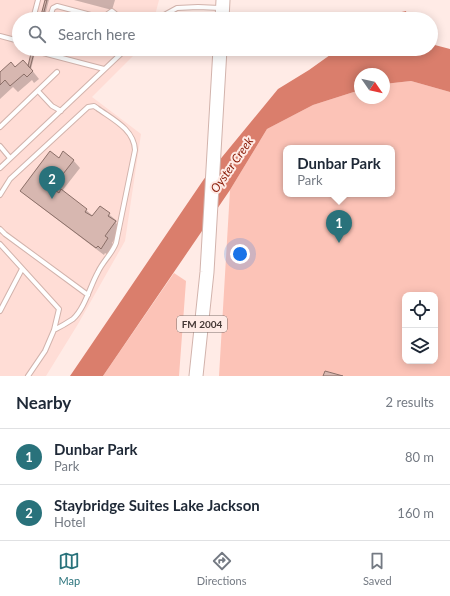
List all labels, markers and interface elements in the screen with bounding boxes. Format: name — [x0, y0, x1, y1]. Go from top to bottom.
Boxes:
search box — [12, 12, 438, 56]
icon: search — [26, 23, 48, 45]
text: Search here — [58, 25, 135, 43]
north arrow — [354, 68, 390, 104]
water label: Oyster Creek — [207, 134, 256, 195]
popup — [283, 145, 395, 197]
text: Dunbar Park — [297, 154, 381, 172]
pin: 2 — [39, 166, 65, 199]
text: Park — [297, 172, 323, 188]
pin: 1 — [326, 210, 352, 243]
your location — [230, 244, 250, 264]
map controls — [402, 292, 438, 364]
button: locate — [402, 292, 438, 328]
road number: FM 2004 — [177, 316, 227, 332]
button: layers — [402, 328, 438, 364]
text: Nearby — [16, 392, 71, 413]
text: 2 results — [386, 394, 434, 410]
text: Dunbar Park — [54, 440, 138, 458]
text: 1 — [25, 449, 33, 465]
text: 80 m — [405, 449, 434, 465]
text: Park — [54, 458, 79, 474]
text: Staybridge Suites Lake Jackson — [54, 496, 260, 514]
text: 2 — [25, 505, 33, 521]
text: 160 m — [397, 505, 434, 521]
text: Hotel — [54, 514, 86, 530]
tab: Map — [58, 550, 80, 587]
tab: Directions — [197, 550, 246, 587]
tab: Saved — [363, 550, 392, 587]

